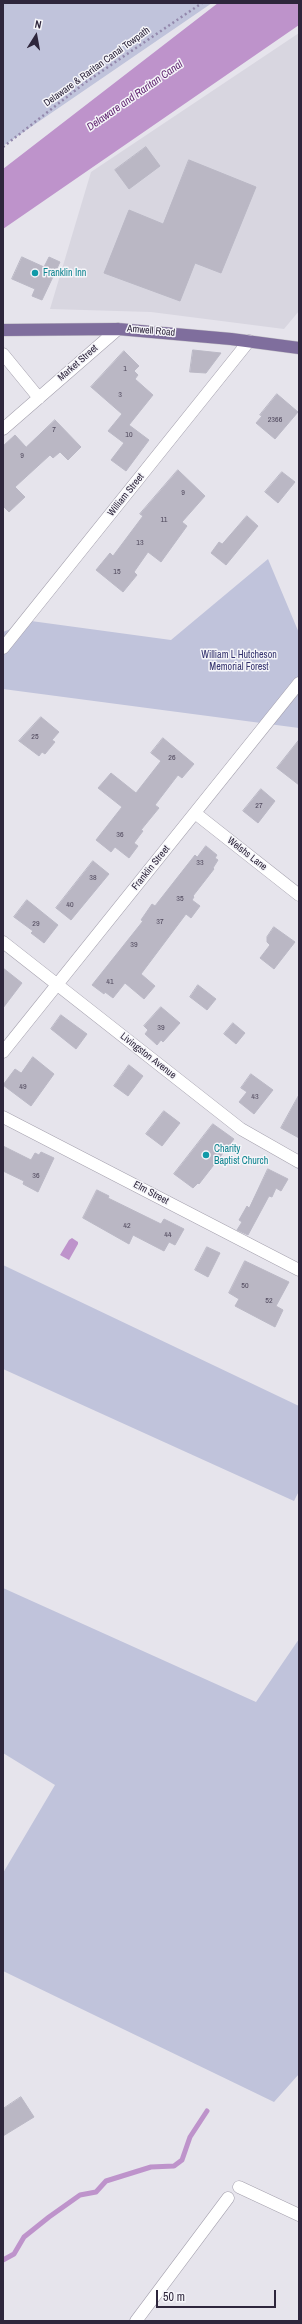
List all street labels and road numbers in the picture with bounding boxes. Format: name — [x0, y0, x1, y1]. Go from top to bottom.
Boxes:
street label: Delaware & Raritan Canal Towpath — [42, 25, 152, 109]
street label: Amwell Road — [126, 323, 176, 339]
street label: Market Street — [55, 342, 101, 384]
street label: William Street — [105, 471, 147, 519]
street label: Welshs Lane — [225, 835, 269, 873]
street label: Franklin Street — [129, 843, 173, 893]
street label: Livingston Avenue — [118, 1030, 178, 1082]
street label: Elm Street — [131, 1179, 171, 1207]

